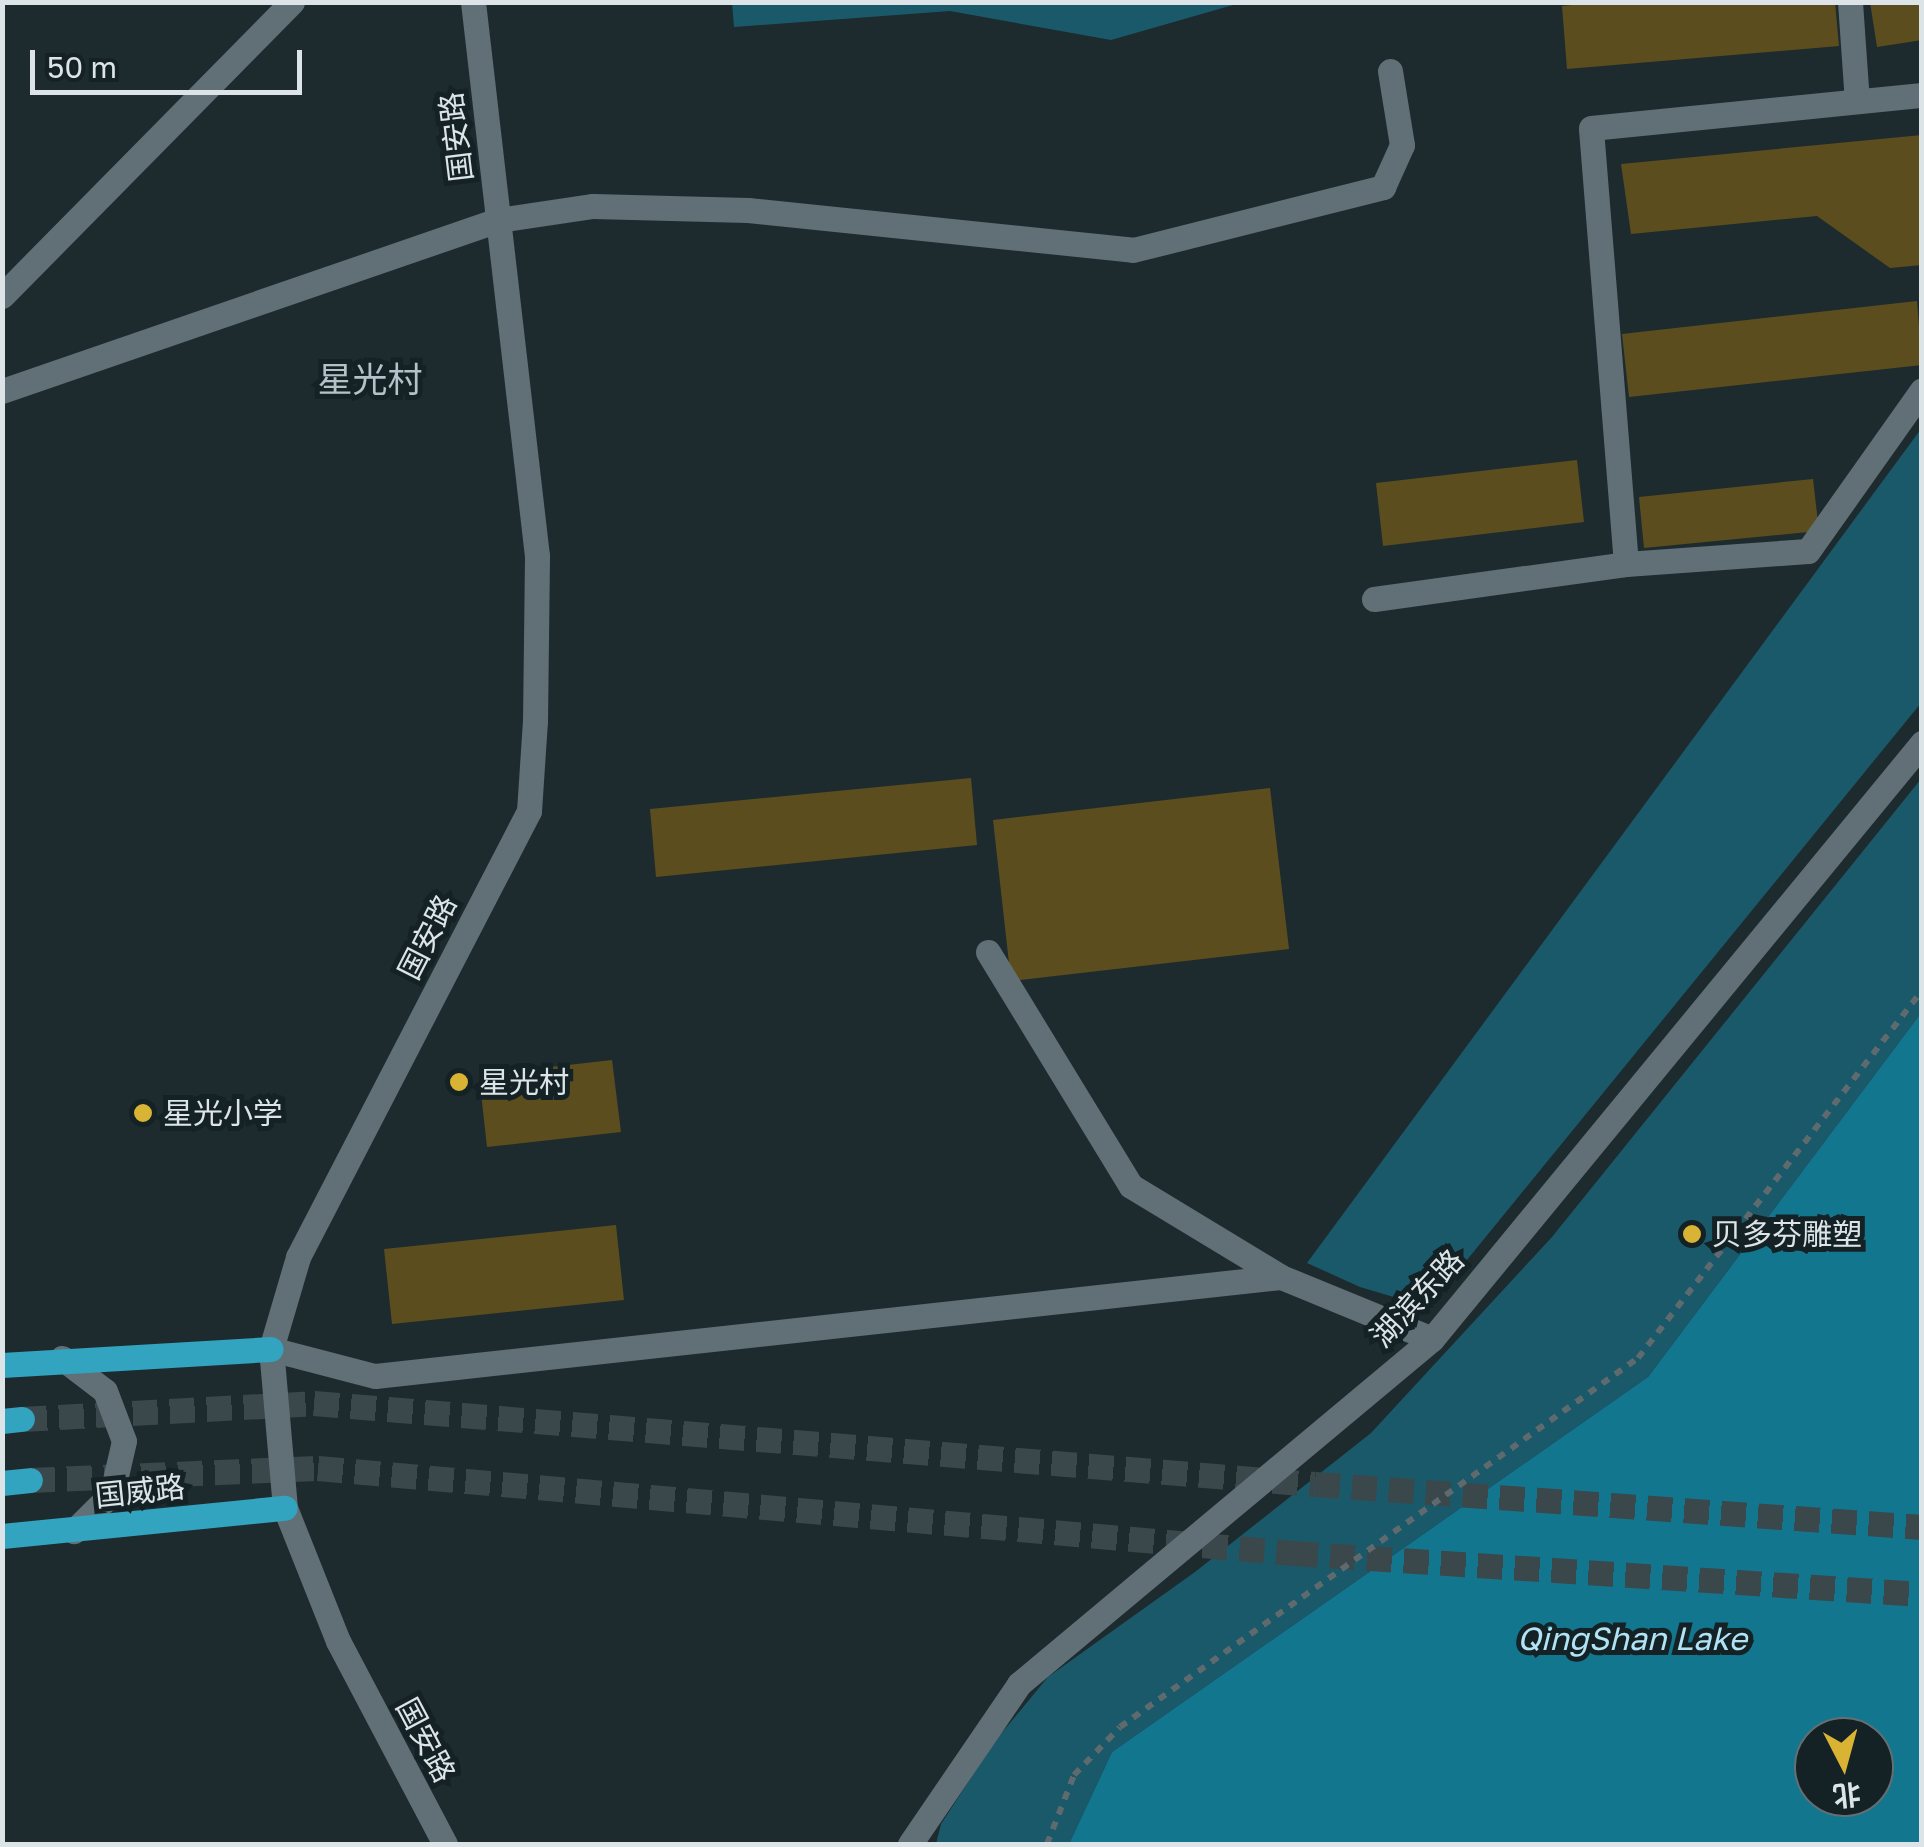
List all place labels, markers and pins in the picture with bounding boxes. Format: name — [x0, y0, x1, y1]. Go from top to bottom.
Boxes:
place label: 星光村 — [479, 1064, 569, 1100]
marker: 星光村 — [448, 1071, 470, 1093]
place label: 星光小学 — [163, 1095, 283, 1131]
marker: 星光小学 — [132, 1102, 154, 1124]
place label: 贝多芬雕塑 — [1712, 1216, 1862, 1252]
marker: 贝多芬雕塑 — [1681, 1223, 1703, 1245]

